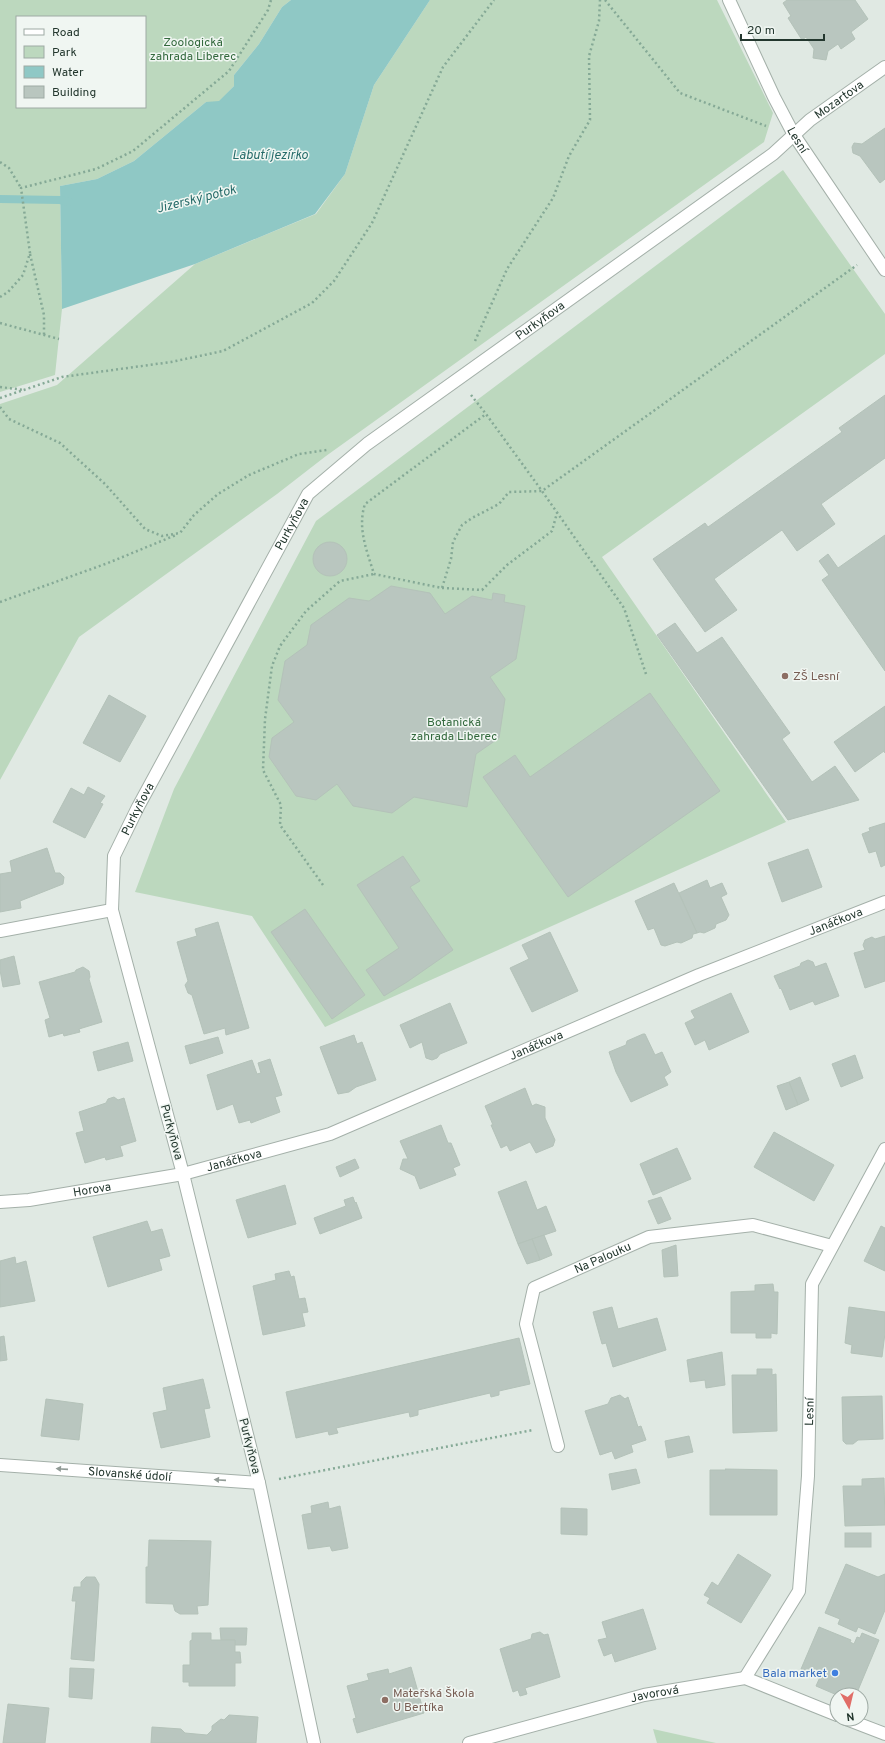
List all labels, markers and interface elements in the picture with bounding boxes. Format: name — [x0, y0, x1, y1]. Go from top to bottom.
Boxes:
legend — [16, 16, 146, 108]
scale bar — [741, 16, 824, 42]
text: 20 m — [747, 23, 775, 39]
text: Road — [52, 25, 80, 41]
park label: Zoologická zahrada Liberec — [150, 35, 236, 65]
text: Park — [52, 45, 77, 61]
text: Water — [52, 65, 84, 81]
street label: Mozartova — [812, 77, 867, 123]
text: Building — [52, 85, 96, 101]
street label: Lesní — [782, 125, 812, 158]
water label: Labutí jezírko — [232, 148, 308, 164]
water label: Jizerský potok — [155, 182, 238, 218]
street label: Purkyňova — [513, 298, 568, 344]
street label: Purkyňova — [272, 496, 313, 553]
place label: ZŠ Lesní — [793, 669, 840, 685]
marker: ZŠ Lesní — [780, 671, 790, 681]
park label: Botanická zahrada Liberec — [411, 715, 497, 745]
street label: Purkyňova — [118, 780, 159, 838]
street label: Janáčkova — [806, 905, 865, 940]
street label: Janáčkova — [507, 1027, 566, 1065]
street label: Purkyňova — [156, 1103, 186, 1162]
street label: Janáčkova — [205, 1146, 264, 1176]
street label: Horova — [72, 1179, 112, 1201]
street label: Na Palouku — [572, 1239, 634, 1278]
street label: Lesní — [802, 1396, 819, 1426]
street label: Purkyňova — [234, 1417, 264, 1476]
street label: Slovanské údolí — [87, 1464, 173, 1486]
one-way arrow — [56, 1466, 68, 1473]
one-way arrow — [214, 1477, 226, 1484]
place label: Bala market — [762, 1666, 827, 1682]
marker: Bala market — [830, 1668, 840, 1678]
street label: Javorová — [629, 1682, 680, 1707]
place label: Mateřská Škola U Bertíka — [393, 1686, 474, 1716]
north arrow — [829, 1687, 869, 1727]
marker: Mateřská Škola U Bertíka — [380, 1695, 390, 1705]
text: N — [845, 1708, 855, 1723]

